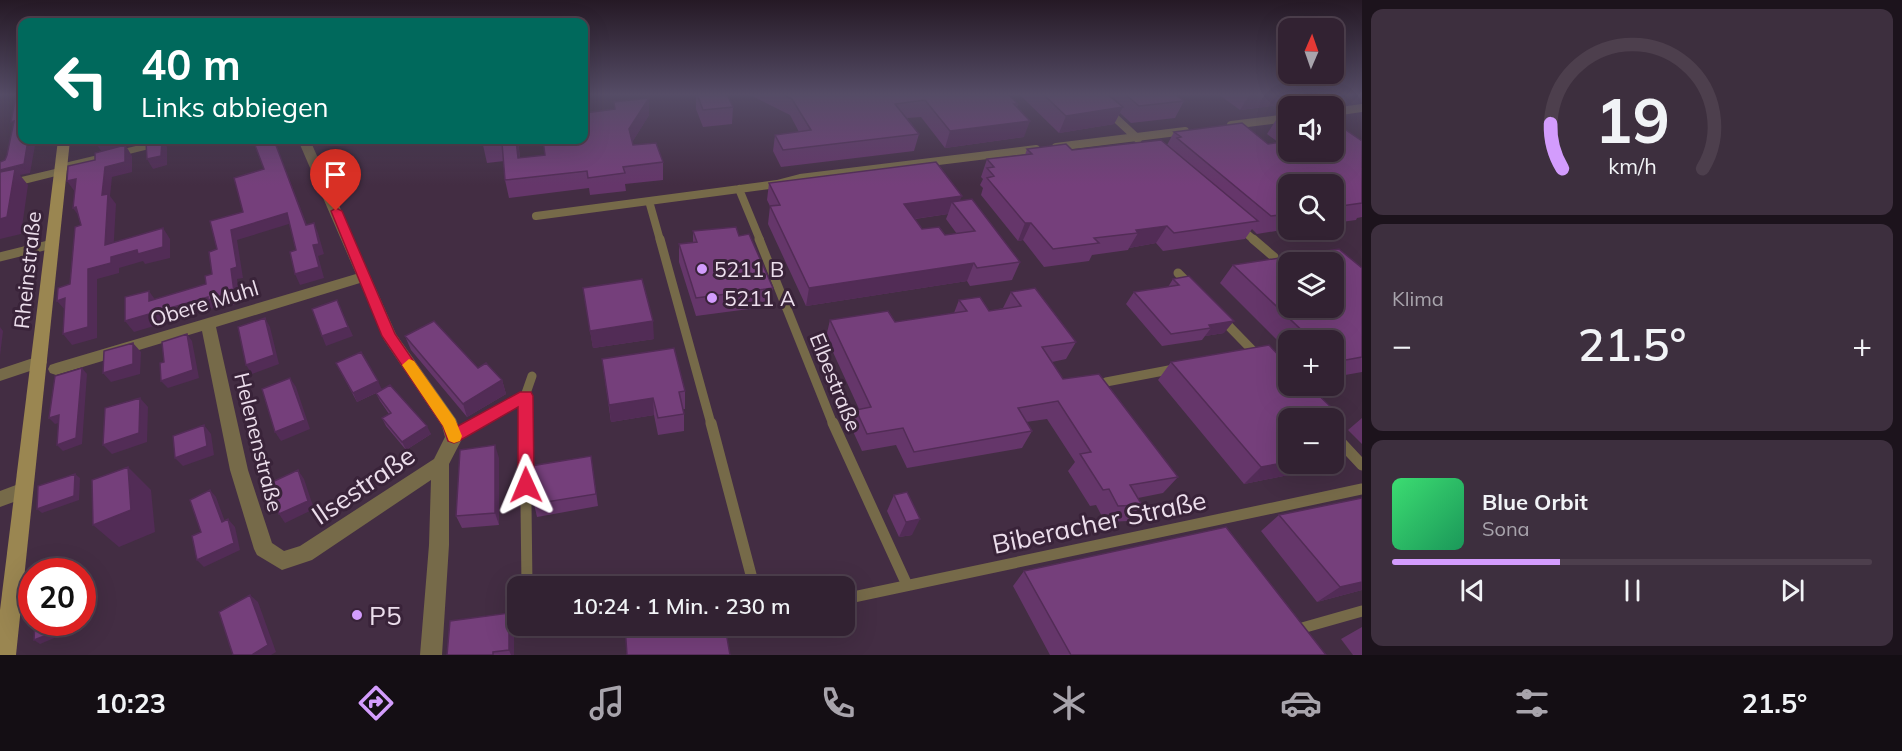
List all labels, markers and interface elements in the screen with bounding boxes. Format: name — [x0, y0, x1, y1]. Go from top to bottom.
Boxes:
north arrow — [1278, 18, 1344, 84]
map controls — [1278, 18, 1344, 474]
text: 40 m — [141, 38, 241, 91]
icon: left — [42, 42, 120, 120]
text: 19 — [1595, 80, 1669, 159]
text: Links abbiegen — [141, 90, 329, 124]
button: sound — [1278, 96, 1344, 162]
pin — [310, 149, 361, 211]
text: km/h — [1608, 153, 1656, 180]
icon: arrive — [319, 158, 352, 191]
button: search — [1278, 174, 1344, 240]
street label: Rheinstraße — [8, 210, 46, 330]
button: layers — [1278, 252, 1344, 318]
place label: 5211 B — [714, 256, 784, 282]
marker: 5211 B — [695, 262, 709, 276]
street label: Obere Muhl — [147, 274, 261, 332]
place label: 5211 A — [724, 285, 796, 311]
text: Klima — [1392, 286, 1444, 311]
marker: 5211 A — [705, 291, 719, 305]
text: 21.5° — [1578, 316, 1686, 372]
text: − — [1392, 324, 1412, 365]
text: + — [1852, 324, 1872, 365]
street label: Elbestraße — [804, 329, 868, 435]
button: + — [1278, 330, 1344, 396]
street label: Helenenstraße — [229, 370, 289, 514]
button: − — [1278, 408, 1344, 474]
street label: Ilsestraße — [305, 439, 421, 531]
position arrow — [494, 453, 558, 517]
street label: Biberacher Straße — [989, 483, 1209, 561]
text: Blue Orbit — [1482, 488, 1588, 516]
text: Sona — [1482, 516, 1530, 541]
speed limit sign: 20 — [18, 558, 96, 636]
icon: previous — [1456, 574, 1489, 607]
icon: pause — [1616, 574, 1649, 607]
icon: next — [1776, 574, 1809, 607]
text: 10:24 · 1 Min. · 230 m — [572, 592, 790, 620]
place label: P5 — [369, 599, 402, 632]
marker: P5 — [350, 608, 364, 622]
icon: directions — [355, 682, 397, 724]
icon: music — [586, 682, 628, 724]
icon: phone — [817, 682, 859, 724]
icon: climate — [1048, 682, 1090, 724]
icon: car — [1280, 682, 1322, 724]
icon: filters — [1511, 682, 1553, 724]
text: 10:23 — [95, 686, 166, 720]
text: 21.5° — [1742, 686, 1807, 720]

